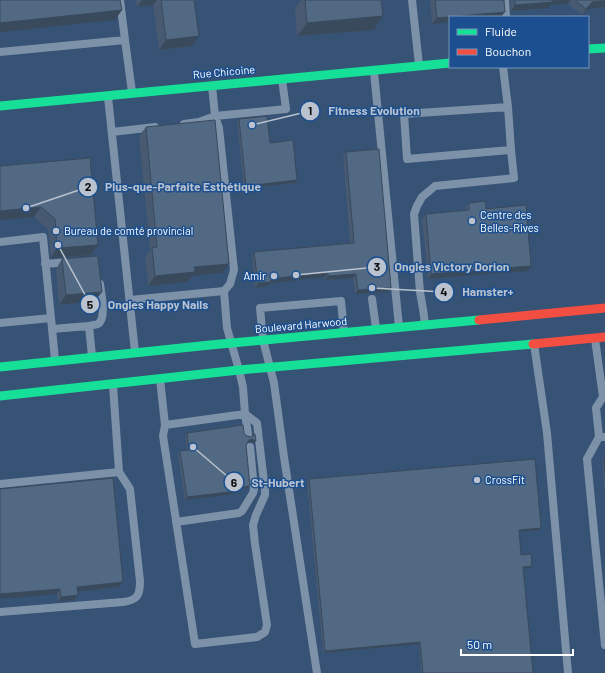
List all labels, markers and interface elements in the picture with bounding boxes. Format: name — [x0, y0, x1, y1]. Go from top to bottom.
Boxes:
legend — [449, 16, 589, 68]
text: Fluide — [485, 24, 517, 38]
text: Bouchon — [485, 44, 531, 58]
street label: Rue Chicoine — [192, 62, 256, 81]
callout: Fitness Evolution — [300, 99, 428, 123]
text: 1 — [308, 103, 312, 117]
text: Fitness Evolution — [328, 103, 420, 117]
callout: Plus-que-Parfaite Esthétique — [78, 175, 269, 199]
text: 2 — [85, 179, 92, 193]
text: Plus-que-Parfaite Esthétique — [105, 179, 261, 193]
place label: Centre des Belles-Rives — [480, 208, 539, 234]
marker: Centre des Belles-Rives — [467, 216, 477, 226]
place label: Bureau de comté provincial — [64, 224, 193, 237]
marker: Bureau de comté provincial — [51, 226, 61, 236]
callout: Ongles Victory Dorion — [367, 255, 517, 279]
text: 3 — [374, 259, 380, 273]
text: Ongles Victory Dorion — [395, 259, 509, 273]
place label: Amir — [243, 269, 266, 282]
marker: Amir — [269, 271, 279, 281]
callout: Hamster+ — [434, 280, 522, 304]
text: 4 — [440, 284, 448, 298]
text: Hamster+ — [462, 284, 514, 298]
callout: Ongles Happy Nails — [80, 292, 216, 316]
text: 5 — [87, 297, 94, 311]
text: Ongles Happy Nails — [108, 297, 208, 311]
street label: Boulevard Harwood — [254, 314, 348, 335]
callout: St-Hubert — [224, 470, 313, 494]
place label: CrossFit — [485, 473, 525, 486]
text: 6 — [231, 475, 238, 489]
text: St-Hubert — [251, 475, 305, 489]
marker: CrossFit — [472, 475, 482, 485]
scale bar — [461, 631, 573, 657]
text: 50 m — [467, 637, 492, 651]

